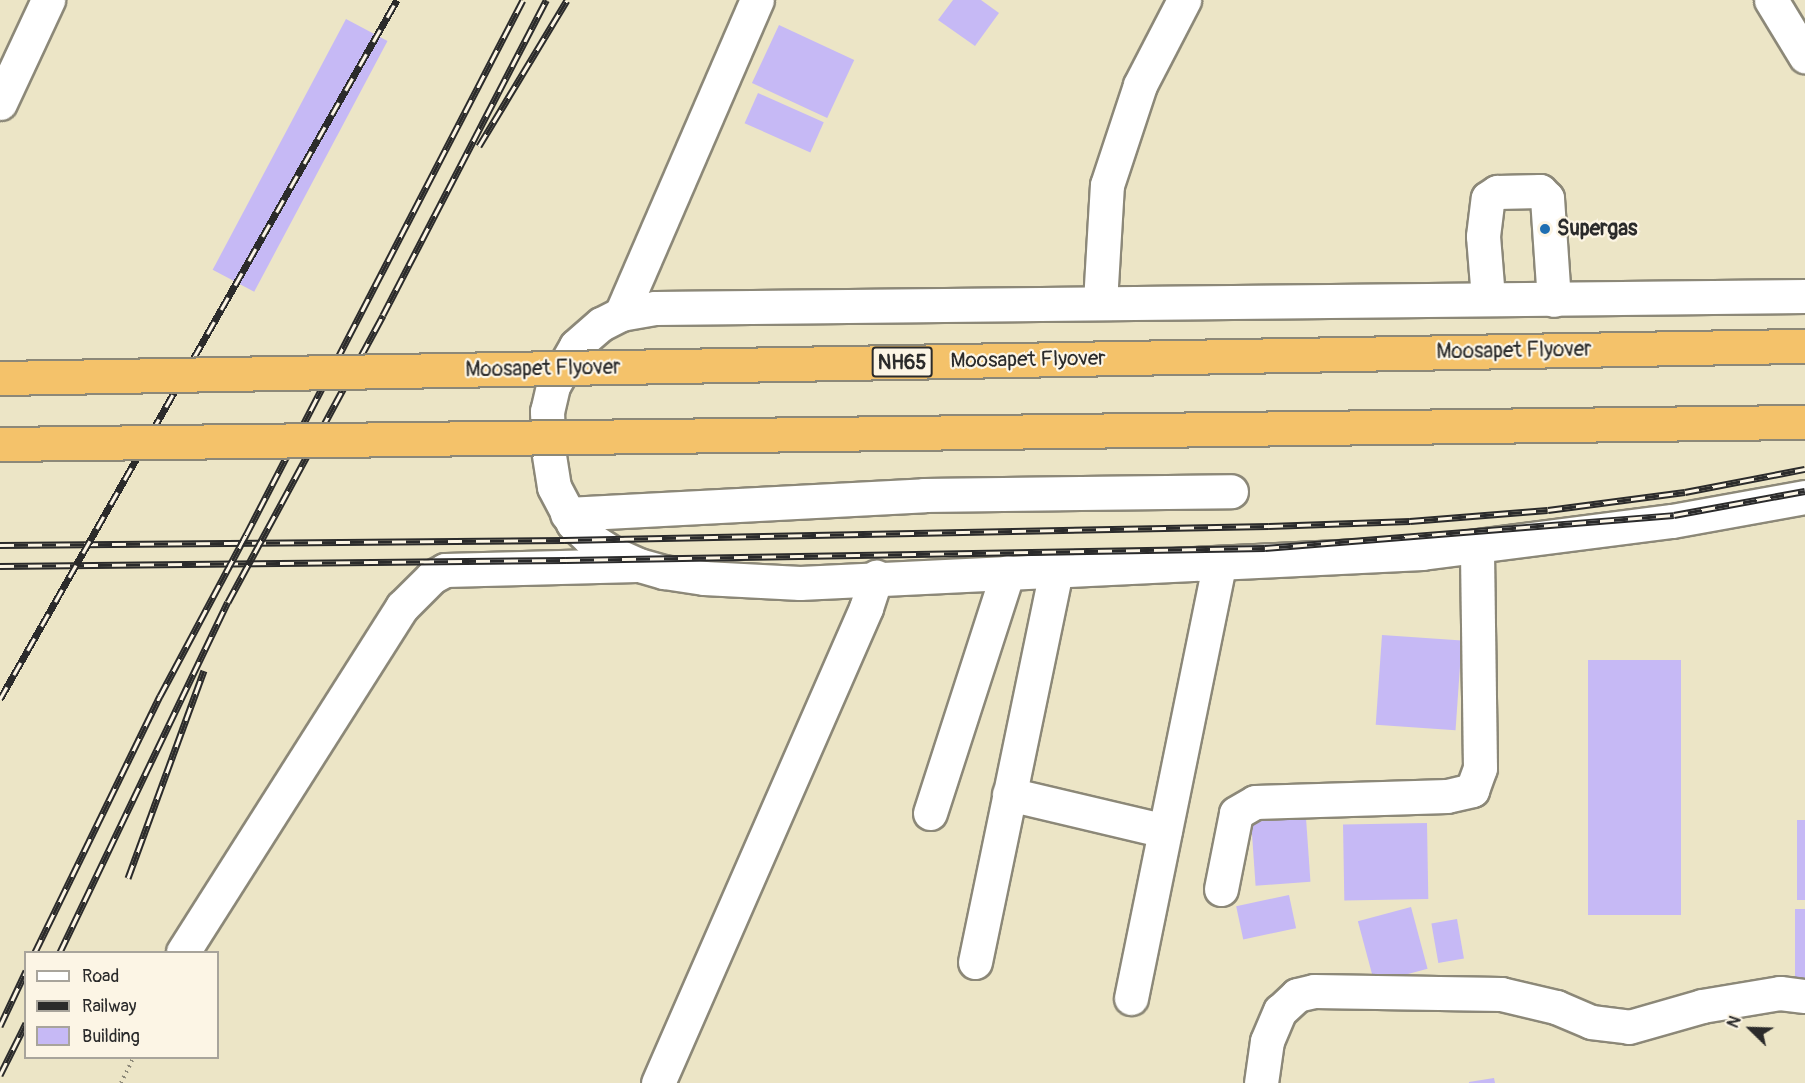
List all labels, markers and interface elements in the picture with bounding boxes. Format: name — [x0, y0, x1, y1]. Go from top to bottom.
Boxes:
place label: Supergas — [1557, 216, 1637, 242]
marker: Supergas — [1538, 222, 1552, 236]
street label: Moosapet Flyover — [1436, 337, 1592, 365]
road number: NH65 — [870, 345, 934, 379]
street label: Moosapet Flyover — [950, 346, 1106, 374]
street label: Moosapet Flyover — [465, 355, 621, 383]
legend — [24, 951, 219, 1059]
text: Road — [82, 965, 119, 988]
text: Railway — [82, 995, 137, 1018]
north arrow — [1721, 999, 1781, 1059]
text: N — [1723, 1013, 1746, 1031]
text: Building — [82, 1025, 140, 1048]

